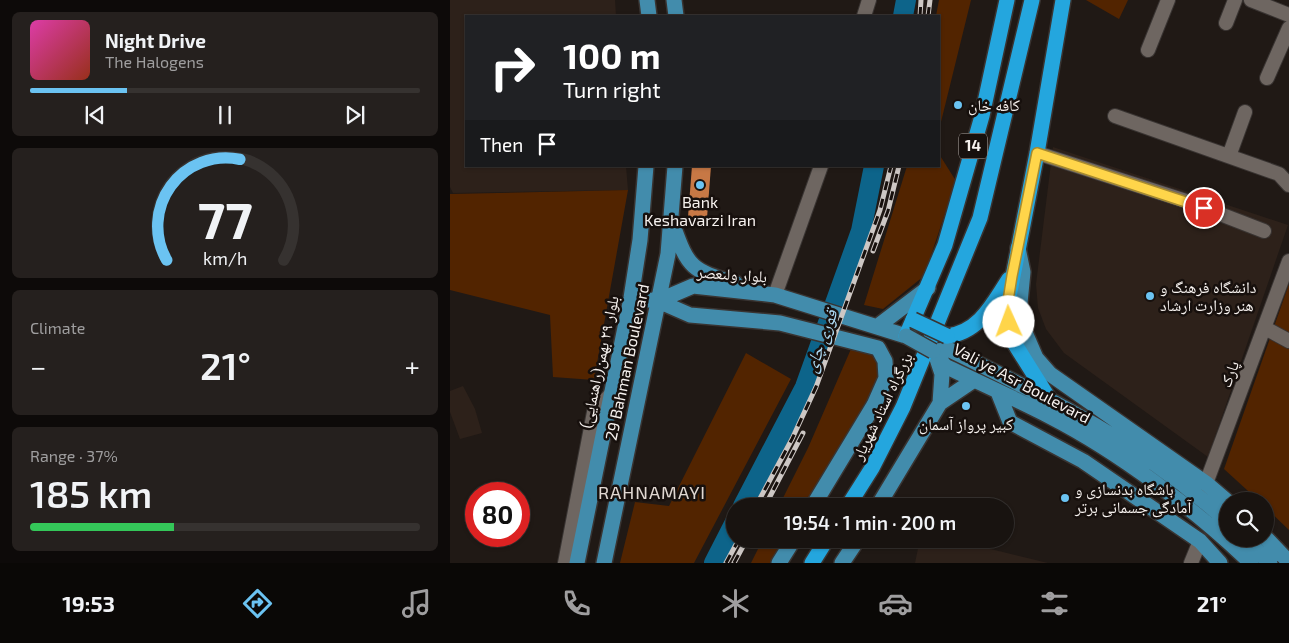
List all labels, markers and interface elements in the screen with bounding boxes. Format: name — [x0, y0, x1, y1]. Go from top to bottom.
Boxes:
text: Night Drive — [105, 29, 206, 52]
text: 100 m — [563, 34, 661, 76]
icon: right — [480, 35, 545, 100]
text: The Halogens — [105, 52, 204, 71]
text: Turn right — [563, 76, 661, 102]
place label: کافه خان — [968, 95, 1020, 116]
marker: کافه خان — [952, 99, 964, 111]
icon: previous — [81, 101, 109, 129]
icon: pause — [211, 101, 239, 129]
icon: next — [341, 101, 369, 129]
icon: arrive — [533, 130, 561, 158]
text: Then — [480, 133, 523, 156]
road number: 14 — [959, 134, 987, 158]
marker: Bank Keshavarzi Iran — [694, 179, 706, 191]
text: 77 — [198, 187, 252, 249]
pin — [1183, 187, 1225, 229]
place label: Bank Keshavarzi Iran — [644, 192, 756, 229]
icon: arrive — [1190, 194, 1218, 222]
text: km/h — [203, 247, 247, 269]
street label: بلوار ولىعصر — [695, 261, 768, 286]
place label: دانشگاه فرهنگ و هنر وزارت ارشاد — [1160, 277, 1256, 315]
street label: 29 Bahman Boulevard — [601, 282, 652, 442]
marker: دانشگاه فرهنگ و هنر وزارت ارشاد — [1144, 290, 1156, 302]
street label: بلوار ٢٩ بهمن(راهنمایی) — [575, 294, 624, 430]
position arrow — [982, 295, 1034, 347]
water label: قوری چای — [799, 304, 843, 375]
text: Climate — [30, 318, 85, 337]
street label: Vali ye Asr Boulevard — [951, 339, 1094, 427]
text: 21° — [200, 342, 251, 388]
text: − — [30, 349, 46, 383]
text: + — [405, 349, 420, 383]
street label: بزرگراه استاد شهریار — [847, 349, 917, 464]
street label: پارک — [1215, 358, 1243, 390]
marker: کبیر پرواز آسمان — [960, 400, 972, 412]
place label: کبیر پرواز آسمان — [919, 414, 1014, 435]
text: Range · 37% — [30, 446, 118, 465]
text: 185 km — [30, 470, 152, 516]
place label: باشگاه بدنسازی و آمادگی جسمانی برتر — [1074, 479, 1192, 518]
district label: RAHNAMAYI — [598, 481, 706, 503]
speed limit sign: 80 — [465, 482, 530, 547]
marker: باشگاه بدنسازی و آمادگی جسمانی برتر — [1059, 492, 1071, 504]
map controls — [1219, 492, 1274, 547]
button: search — [1219, 492, 1274, 547]
text: 19:54 · 1 min · 200 m — [784, 511, 956, 534]
icon: directions — [240, 586, 275, 621]
icon: music — [399, 586, 434, 621]
icon: phone — [559, 586, 594, 621]
icon: climate — [718, 586, 753, 621]
icon: car — [878, 586, 913, 621]
icon: filters — [1037, 586, 1072, 621]
text: 19:53 — [62, 590, 115, 616]
text: 21° — [1197, 590, 1227, 616]

